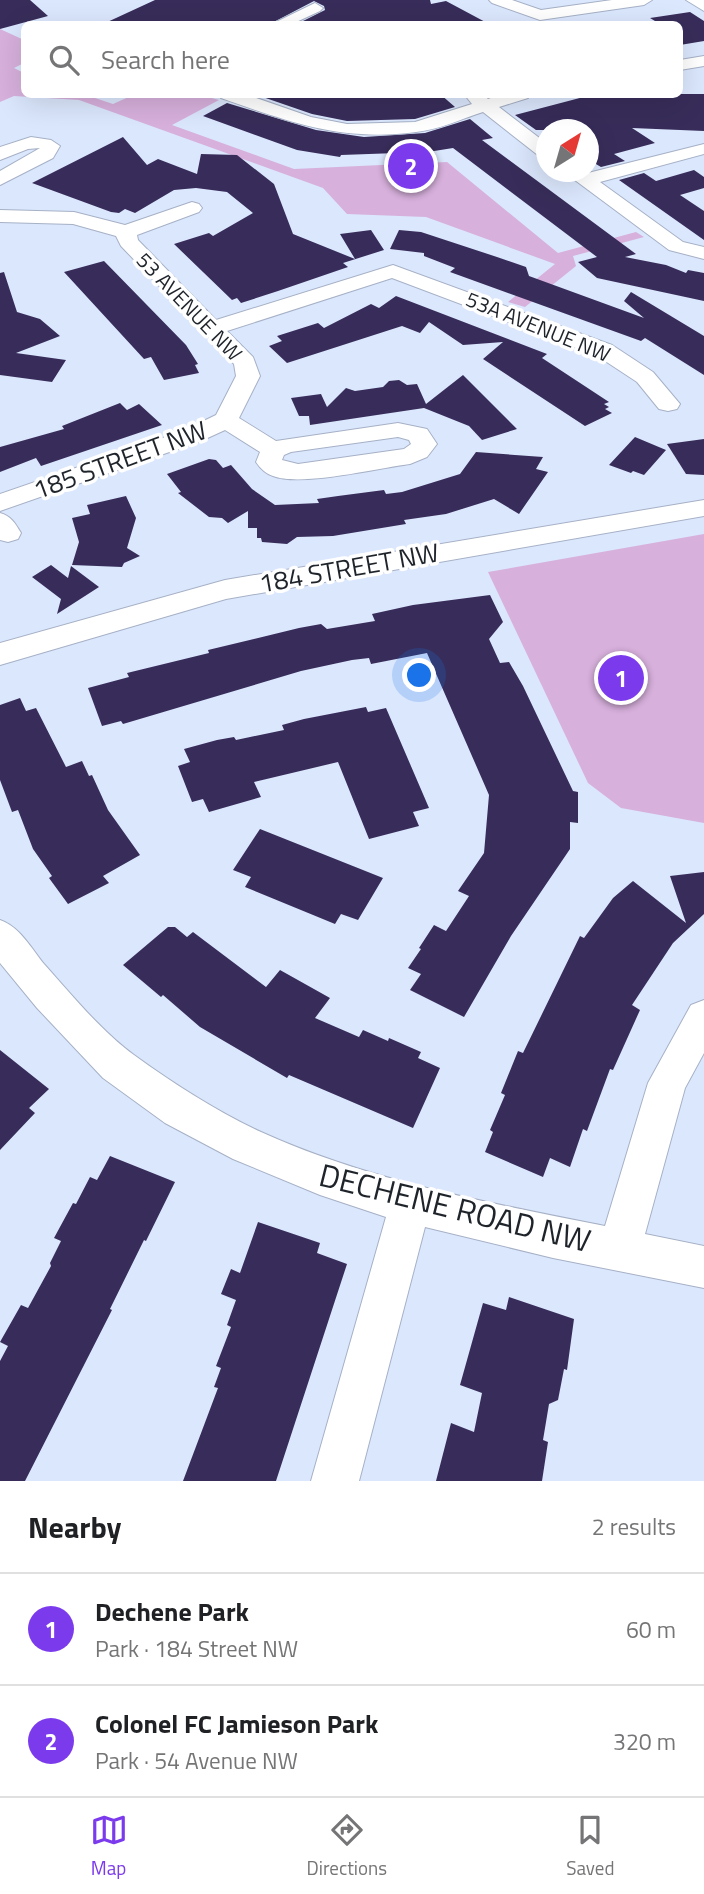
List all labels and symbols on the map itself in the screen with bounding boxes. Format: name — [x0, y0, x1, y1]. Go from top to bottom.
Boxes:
north arrow — [536, 119, 599, 182]
pin: 2 — [388, 140, 434, 192]
street label: 53 AVENUE NW — [129, 245, 250, 368]
street label: 53A AVENUE NW — [461, 283, 615, 370]
street label: 185 STREET NW — [28, 410, 212, 509]
street label: 184 STREET NW — [256, 533, 442, 603]
pin: 1 — [598, 652, 644, 704]
your location — [402, 658, 436, 692]
street label: DECHENE ROAD NW — [314, 1150, 596, 1264]

